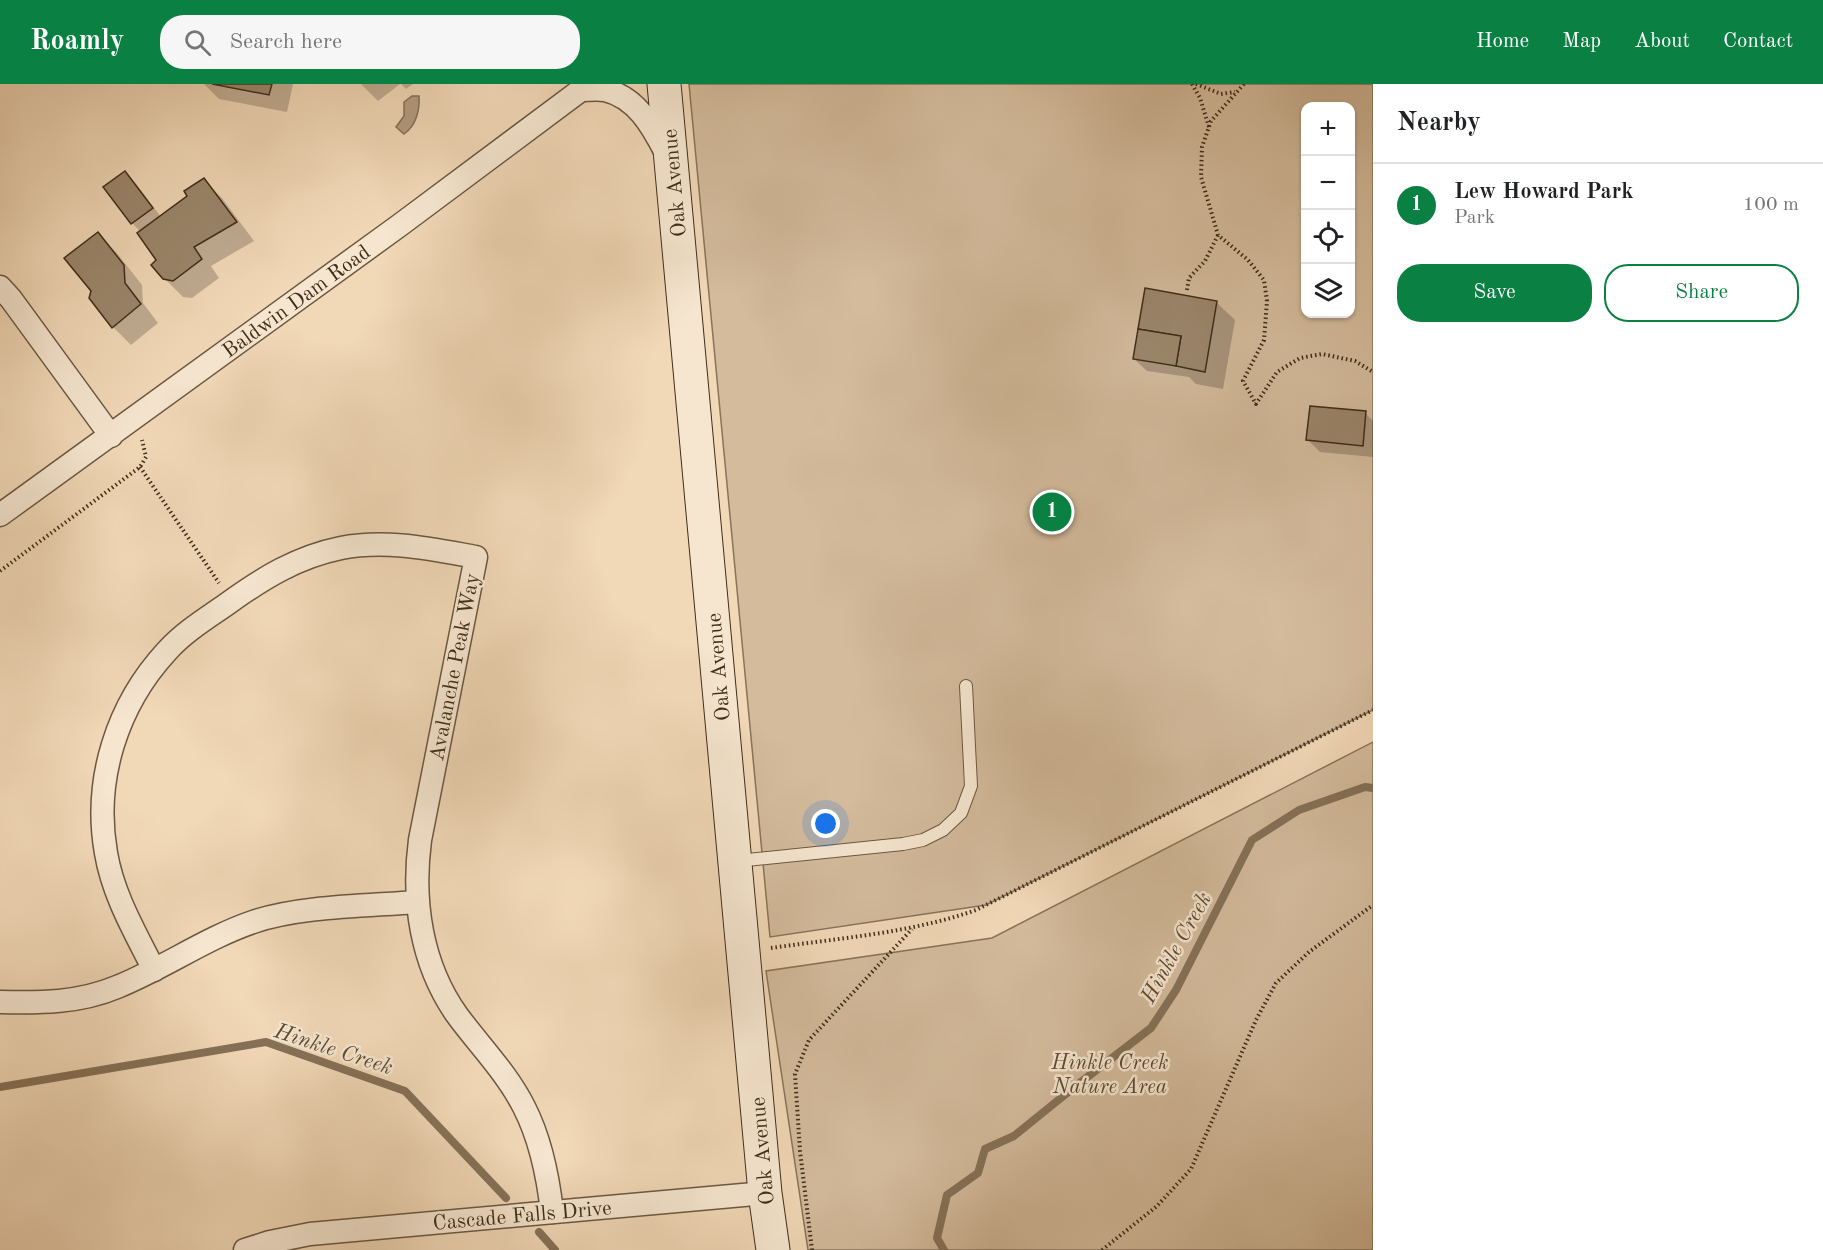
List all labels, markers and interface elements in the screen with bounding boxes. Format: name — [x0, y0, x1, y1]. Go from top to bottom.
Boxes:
search box — [160, 15, 580, 69]
icon: search — [181, 26, 214, 59]
text: Roamly — [30, 28, 124, 56]
text: Search here — [229, 31, 342, 53]
text: Home — [1476, 31, 1529, 52]
text: Map — [1562, 31, 1601, 52]
text: About — [1634, 31, 1690, 52]
text: Contact — [1723, 31, 1793, 52]
map controls — [1301, 102, 1355, 318]
button: + — [1301, 102, 1355, 156]
text: Nearby — [1397, 110, 1481, 136]
street label: Oak Avenue — [660, 128, 691, 238]
button: − — [1301, 156, 1355, 210]
text: Lew Howard Park — [1454, 181, 1634, 203]
text: 1 — [1411, 195, 1422, 215]
text: 100 m — [1743, 195, 1799, 215]
text: Park — [1454, 208, 1495, 228]
button: locate — [1301, 210, 1355, 264]
street label: Baldwin Dam Road — [219, 242, 375, 363]
button: layers — [1301, 264, 1355, 318]
button: Save — [1397, 264, 1592, 322]
button: Share — [1604, 264, 1799, 322]
pin: 1 — [1032, 490, 1072, 534]
street label: Avalanche Peak Way — [427, 572, 484, 763]
street label: Oak Avenue — [704, 612, 735, 722]
your location — [811, 809, 840, 838]
water label: Hinkle Creek — [1137, 889, 1216, 1008]
water label: Hinkle Creek — [271, 1020, 395, 1079]
park label: Hinkle Creek Nature Area — [1050, 1053, 1169, 1098]
street label: Oak Avenue — [748, 1096, 779, 1206]
street label: Cascade Falls Drive — [432, 1198, 613, 1235]

